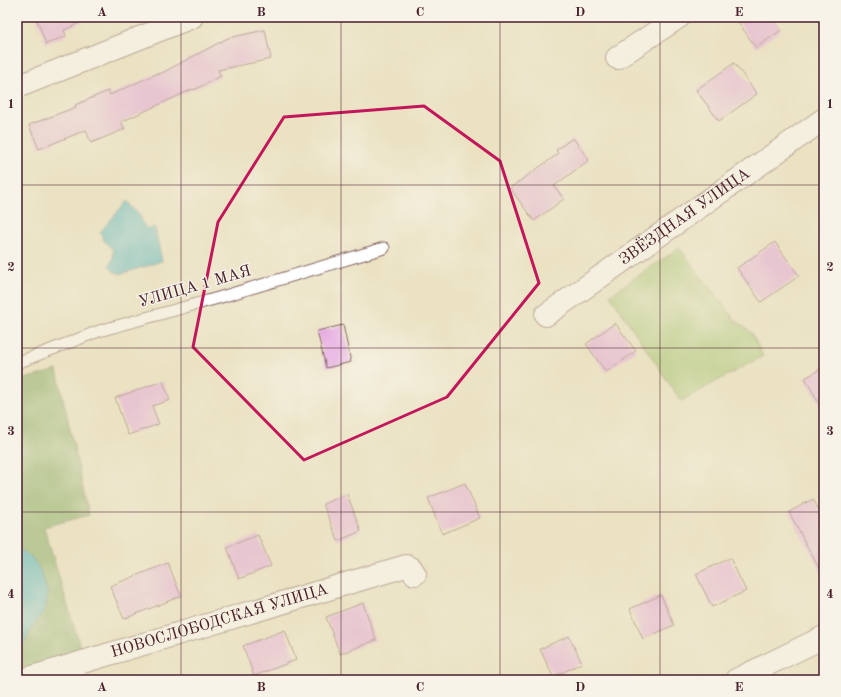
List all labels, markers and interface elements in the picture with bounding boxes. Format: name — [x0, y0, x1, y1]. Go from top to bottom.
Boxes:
text: A — [97, 6, 107, 19]
text: B — [256, 6, 266, 19]
text: C — [416, 6, 424, 19]
text: D — [575, 6, 585, 19]
text: E — [735, 6, 744, 19]
text: 1 — [7, 98, 15, 111]
text: 1 — [826, 98, 834, 111]
street label: ЗВЁЗДНАЯ УЛИЦА — [617, 166, 753, 268]
text: 2 — [7, 261, 15, 274]
text: 2 — [826, 261, 834, 274]
street label: УЛИЦА 1 МАЯ — [137, 263, 253, 311]
text: 3 — [7, 425, 15, 438]
text: 3 — [826, 425, 834, 438]
street label: НОВОСЛОБОДСКАЯ УЛИЦА — [109, 582, 330, 661]
text: 4 — [7, 588, 15, 601]
text: 4 — [826, 588, 834, 601]
text: A — [97, 681, 107, 694]
text: B — [256, 681, 266, 694]
text: C — [416, 681, 424, 694]
text: D — [575, 681, 585, 694]
text: E — [735, 681, 744, 694]

